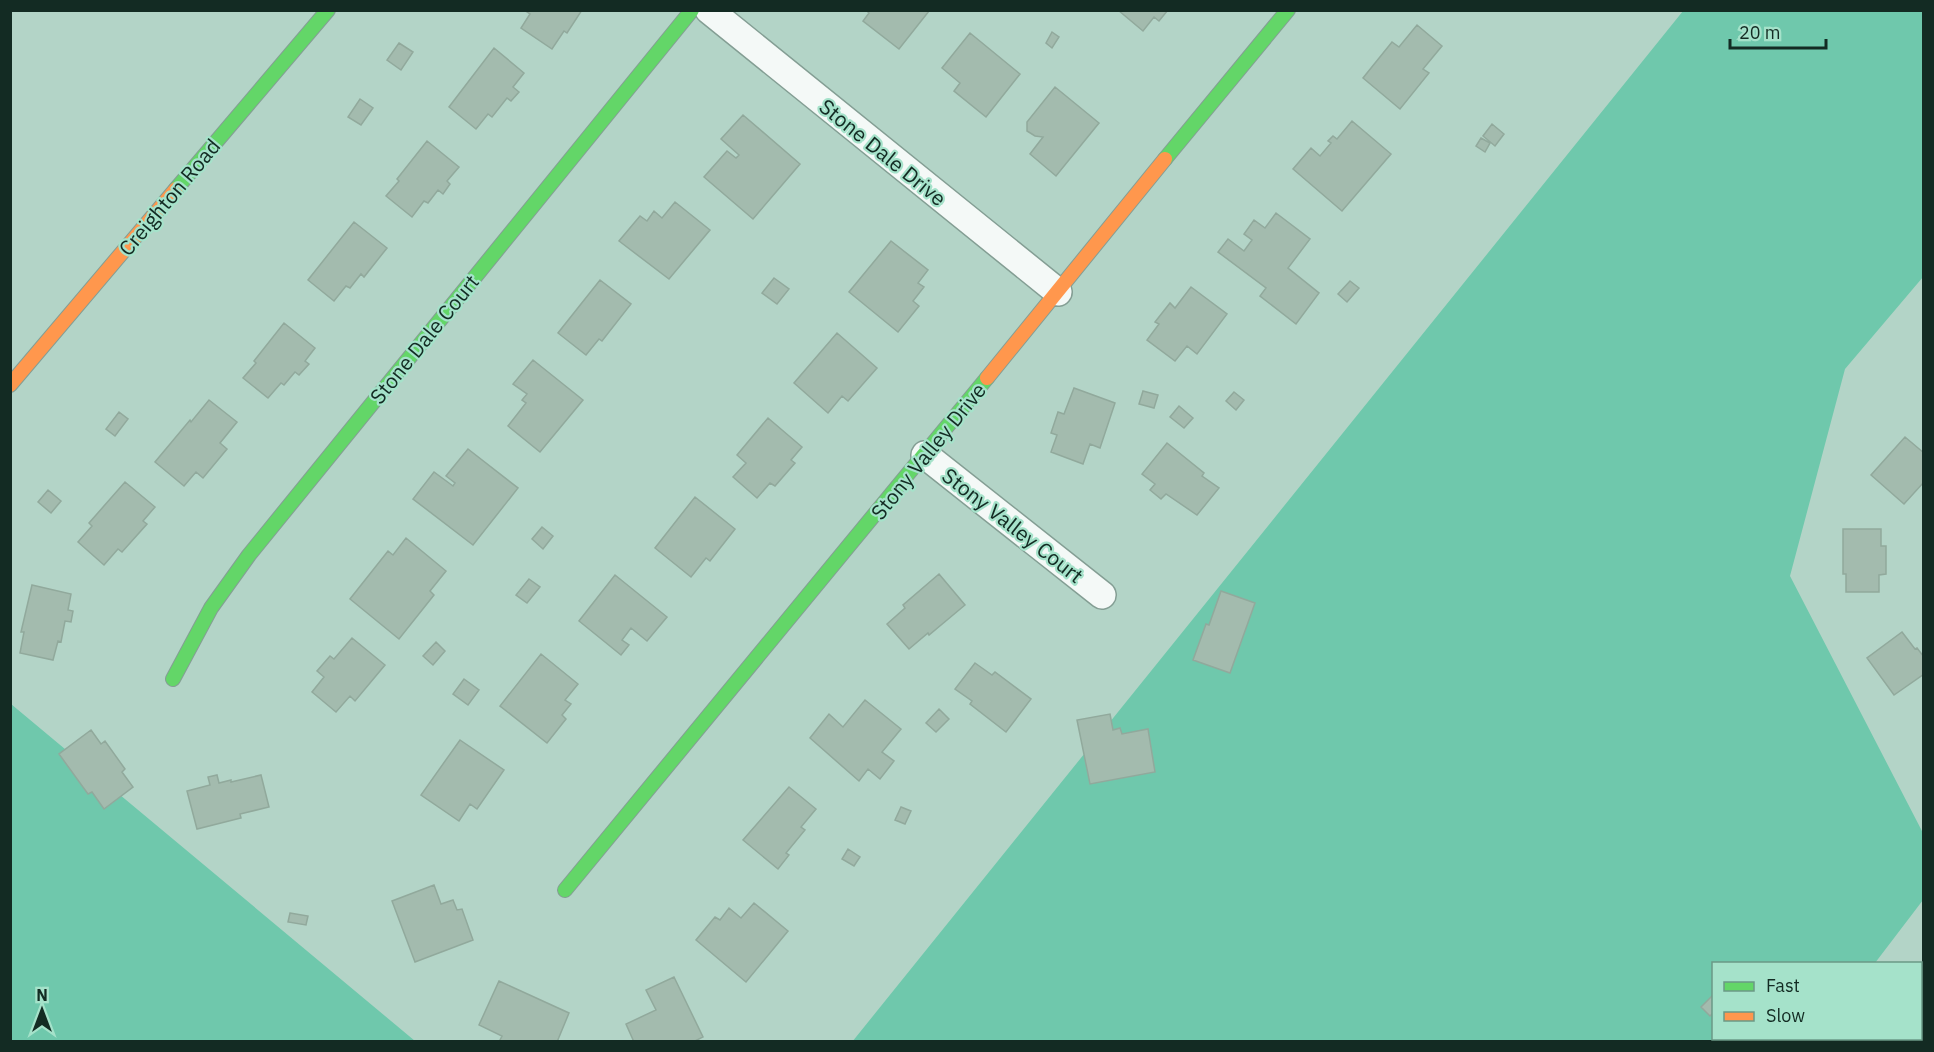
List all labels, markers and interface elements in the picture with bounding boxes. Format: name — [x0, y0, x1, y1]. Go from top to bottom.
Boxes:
scale bar — [1730, 12, 1826, 50]
text: 20 m — [1739, 21, 1781, 44]
street label: Stone Dale Drive — [814, 92, 952, 212]
street label: Creighton Road — [112, 133, 226, 261]
street label: Stone Dale Court — [363, 268, 485, 410]
street label: Stony Valley Drive — [864, 377, 992, 525]
street label: Stony Valley Court — [937, 461, 1089, 589]
legend — [1712, 962, 1922, 1040]
text: Fast — [1766, 974, 1800, 997]
north arrow — [12, 980, 72, 1040]
text: N — [36, 985, 48, 1005]
text: Slow — [1766, 1004, 1805, 1027]

